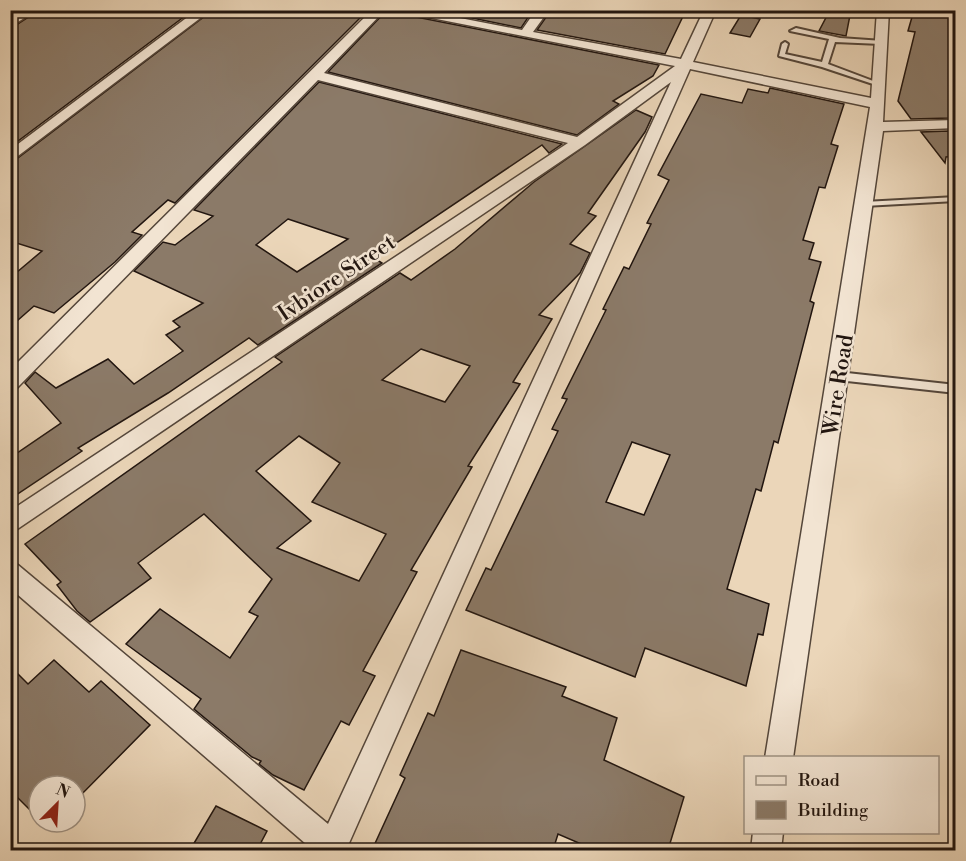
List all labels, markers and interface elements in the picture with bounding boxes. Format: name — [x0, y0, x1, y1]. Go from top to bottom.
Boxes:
street label: Ivbiore Street — [273, 229, 401, 328]
street label: Wire Road — [817, 332, 860, 439]
legend — [744, 756, 939, 834]
text: Road — [798, 769, 841, 792]
north arrow — [27, 774, 87, 834]
text: N — [53, 780, 73, 803]
text: Building — [797, 799, 869, 822]

